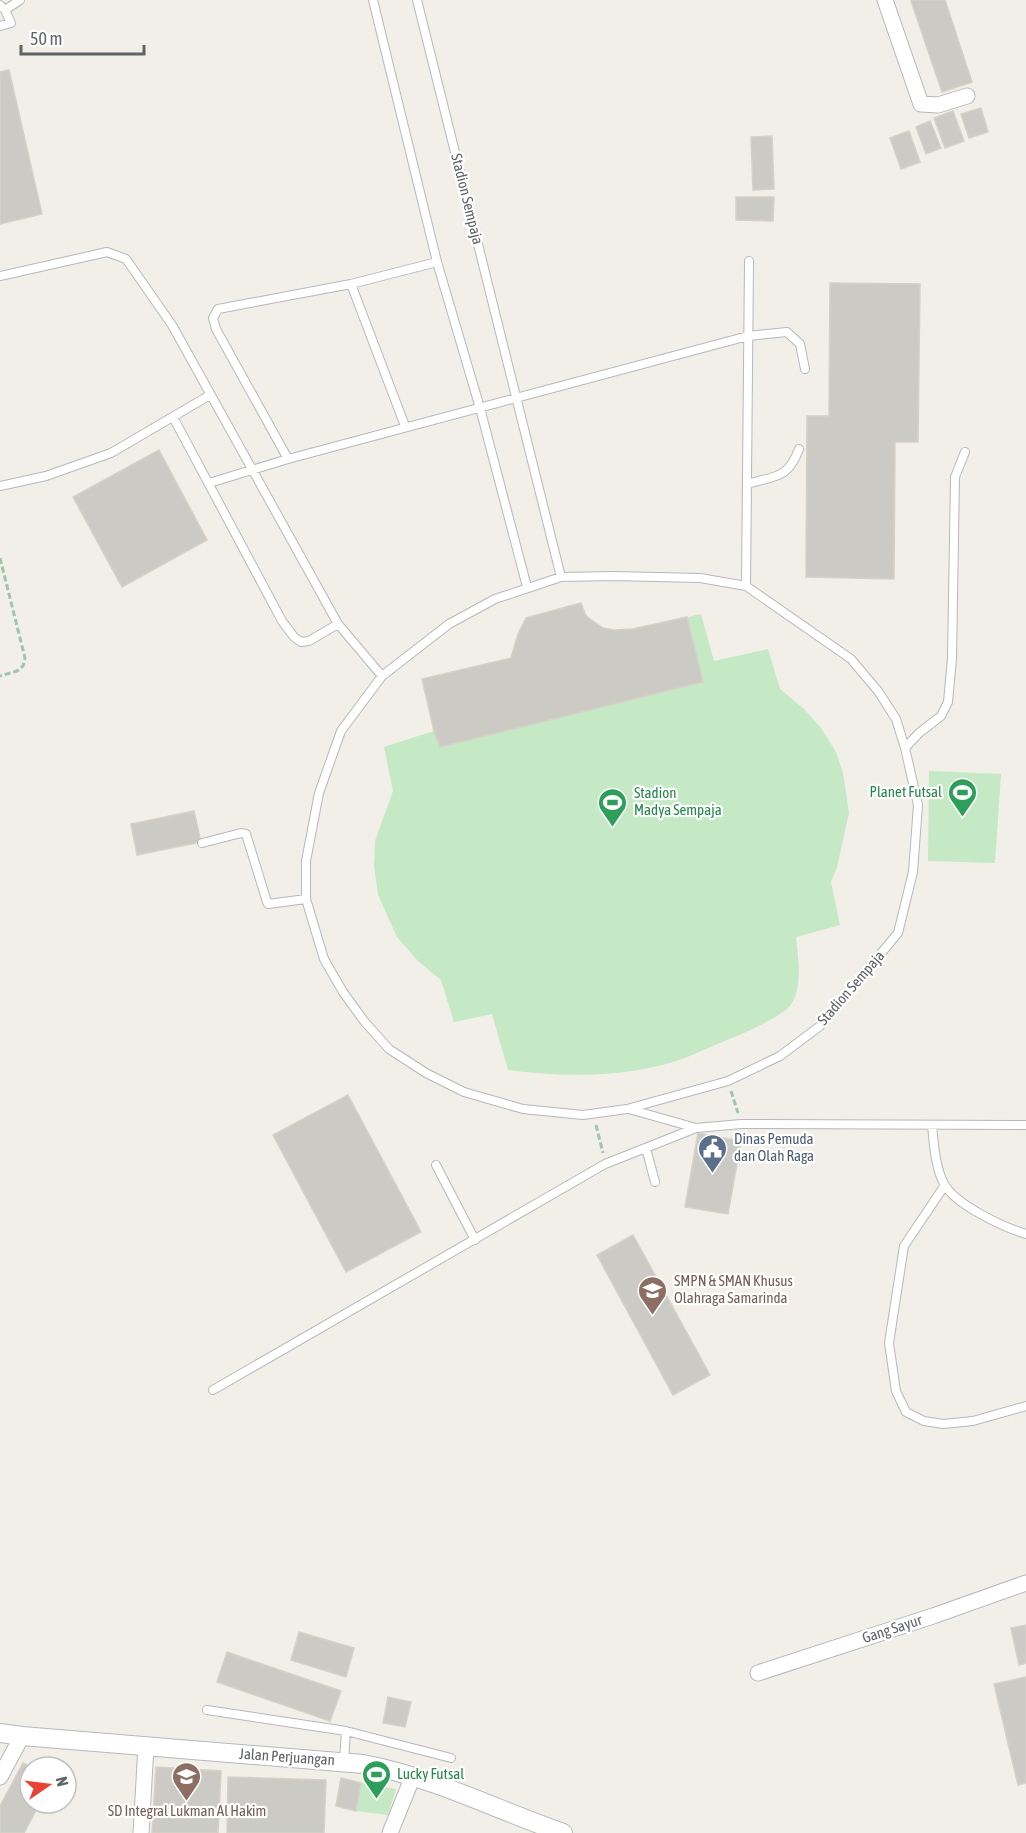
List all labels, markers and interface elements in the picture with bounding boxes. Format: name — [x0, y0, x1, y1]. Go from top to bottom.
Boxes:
scale bar — [21, 18, 144, 56]
text: 50 m — [30, 28, 62, 49]
street label: Stadion Sempaja — [448, 152, 487, 246]
sports icon: Planet Futsal — [947, 776, 979, 818]
place label: Planet Futsal — [870, 783, 942, 800]
place label: Stadion Madya Sempaja — [634, 784, 722, 818]
sports icon: Stadion Madya Sempaja — [597, 786, 629, 828]
street label: Stadion Sempaja — [814, 947, 888, 1028]
place label: Dinas Pemuda dan Olah Raga — [734, 1130, 814, 1164]
public building icon: Dinas Pemuda dan Olah Raga — [697, 1132, 729, 1174]
place label: SMPN & SMAN Khusus Olahraga Samarinda — [674, 1272, 793, 1306]
school or university icon: SMPN & SMAN Khusus Olahraga Samarinda — [637, 1274, 669, 1316]
street label: Gang Sayur — [860, 1611, 924, 1646]
street label: Jalan Perjuangan — [239, 1745, 335, 1768]
north arrow — [18, 1755, 78, 1815]
sports icon: Lucky Futsal — [360, 1758, 392, 1800]
school or university icon: SD Integral Lukman Al Hakim — [171, 1760, 203, 1802]
place label: Lucky Futsal — [397, 1765, 464, 1782]
text: N — [53, 1775, 72, 1788]
place label: SD Integral Lukman Al Hakim — [108, 1802, 266, 1819]

